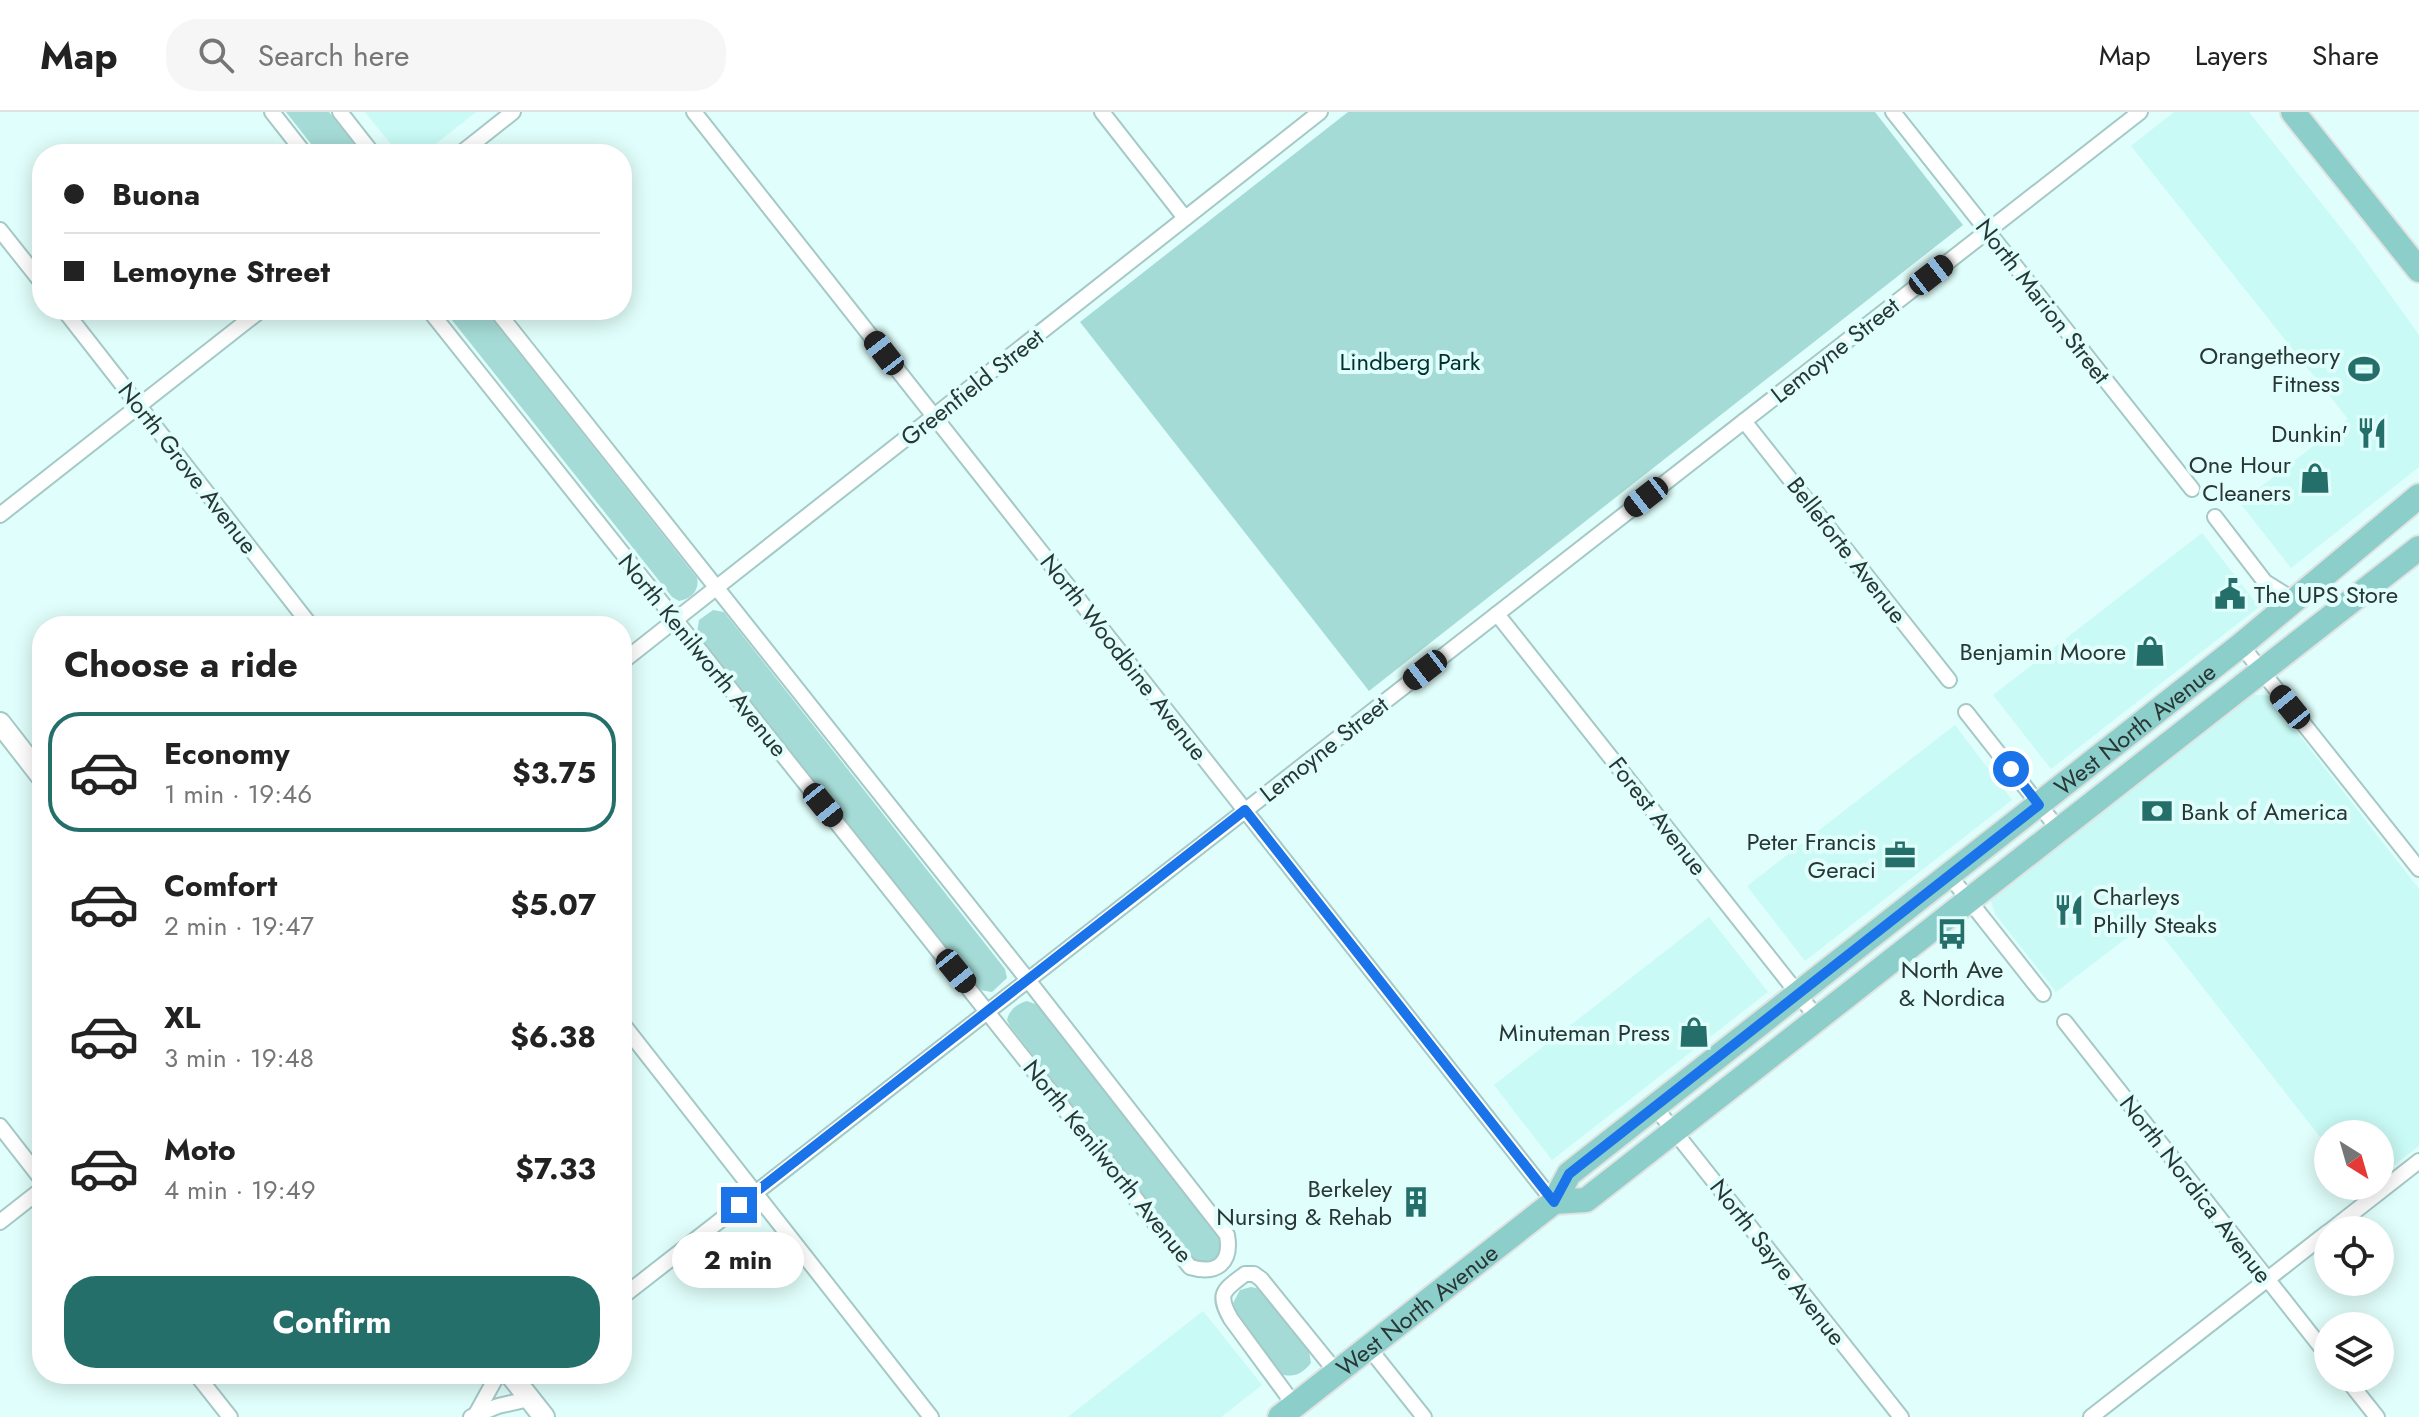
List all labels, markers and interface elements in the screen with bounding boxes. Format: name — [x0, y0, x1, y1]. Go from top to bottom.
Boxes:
search box — [166, 19, 726, 91]
text: Map — [40, 28, 118, 83]
icon: search — [194, 33, 238, 77]
text: Search here — [258, 34, 410, 77]
text: Map — [2099, 35, 2151, 76]
text: Layers — [2195, 35, 2268, 76]
text: Share — [2312, 35, 2379, 76]
text: Buona — [112, 173, 200, 216]
street label: North Marion Street — [1967, 211, 2119, 391]
text: Lemoyne Street — [112, 250, 330, 293]
car — [1905, 251, 1957, 299]
street label: Lemoyne Street — [1763, 288, 1907, 411]
street label: Greenfield Street — [893, 320, 1051, 454]
car — [860, 327, 908, 379]
place label: Orangetheory Fitness — [2199, 338, 2340, 401]
park label: Lindberg Park — [1340, 344, 1481, 379]
sports icon: Orangetheory Fitness — [2347, 352, 2381, 386]
street label: North Grove Avenue — [110, 375, 266, 561]
place label: Dunkin' — [2271, 416, 2348, 451]
restaurant icon: Dunkin' — [2355, 416, 2389, 450]
place label: One Hour Cleaners — [2189, 447, 2292, 510]
shop icon: One Hour Cleaners — [2298, 461, 2332, 495]
street label: Belleforte Avenue — [1779, 469, 1915, 631]
car — [1620, 473, 1672, 521]
street label: North Kenilworth Avenue — [610, 546, 796, 764]
street label: North Woodbine Avenue — [1032, 546, 1216, 768]
public building icon: The UPS Store — [2213, 577, 2247, 611]
place label: The UPS Store — [2254, 577, 2398, 612]
place label: Benjamin Moore — [1959, 634, 2126, 669]
shop icon: Benjamin Moore — [2133, 634, 2167, 668]
text: Choose a ride — [64, 638, 298, 690]
car — [1399, 646, 1451, 694]
street label: West North Avenue — [2046, 654, 2223, 803]
car — [2266, 681, 2314, 733]
street label: Lemoyne Street — [1252, 687, 1396, 810]
text: Economy — [164, 732, 290, 775]
icon: car — [68, 736, 140, 808]
street label: Forest Avenue — [1600, 749, 1716, 883]
text: $3.75 — [512, 751, 596, 794]
route start — [1993, 751, 2029, 787]
text: 1 min · 19:46 — [164, 775, 312, 813]
car — [799, 779, 847, 831]
bank icon: Bank of America — [2140, 794, 2174, 828]
place label: Bank of America — [2181, 794, 2348, 829]
place label: Peter Francis Geraci — [1746, 824, 1876, 887]
office icon: Peter Francis Geraci — [1883, 838, 1917, 872]
text: Comfort — [164, 864, 277, 907]
icon: car — [68, 868, 140, 940]
place label: Charleys Philly Steaks — [2093, 879, 2217, 942]
text: $5.07 — [510, 883, 596, 926]
restaurant icon: Charleys Philly Steaks — [2052, 893, 2086, 927]
text: 2 min · 19:47 — [164, 907, 314, 945]
bus stop icon: North Ave & Nordica — [1935, 917, 1969, 951]
car — [932, 945, 980, 997]
place label: North Ave & Nordica — [1899, 952, 2005, 1015]
text: XL — [164, 996, 200, 1039]
icon: car — [68, 1000, 140, 1072]
text: $6.38 — [510, 1015, 596, 1058]
place label: Minuteman Press — [1499, 1015, 1670, 1050]
shop icon: Minuteman Press — [1677, 1015, 1711, 1049]
text: 3 min · 19:48 — [164, 1039, 314, 1077]
street label: North Kenilworth Avenue — [1015, 1052, 1201, 1270]
street label: North Nordica Avenue — [2111, 1087, 2281, 1291]
north arrow — [2314, 1120, 2394, 1200]
map controls — [2314, 1120, 2394, 1392]
text: Moto — [164, 1128, 236, 1171]
icon: car — [68, 1132, 140, 1204]
text: $7.33 — [515, 1147, 596, 1190]
text: 4 min · 19:49 — [164, 1171, 316, 1209]
place label: Berkeley Nursing & Rehab — [1216, 1171, 1392, 1234]
street label: North Sayre Avenue — [1702, 1171, 1854, 1353]
building icon: Berkeley Nursing & Rehab — [1399, 1185, 1433, 1219]
route end — [721, 1187, 757, 1223]
button: locate — [2314, 1216, 2394, 1296]
callout: 2 min — [673, 1233, 805, 1289]
street label: West North Avenue — [1329, 1235, 1505, 1384]
text: 2 min — [704, 1241, 772, 1279]
button: Confirm — [64, 1276, 600, 1368]
button: layers — [2314, 1312, 2394, 1392]

